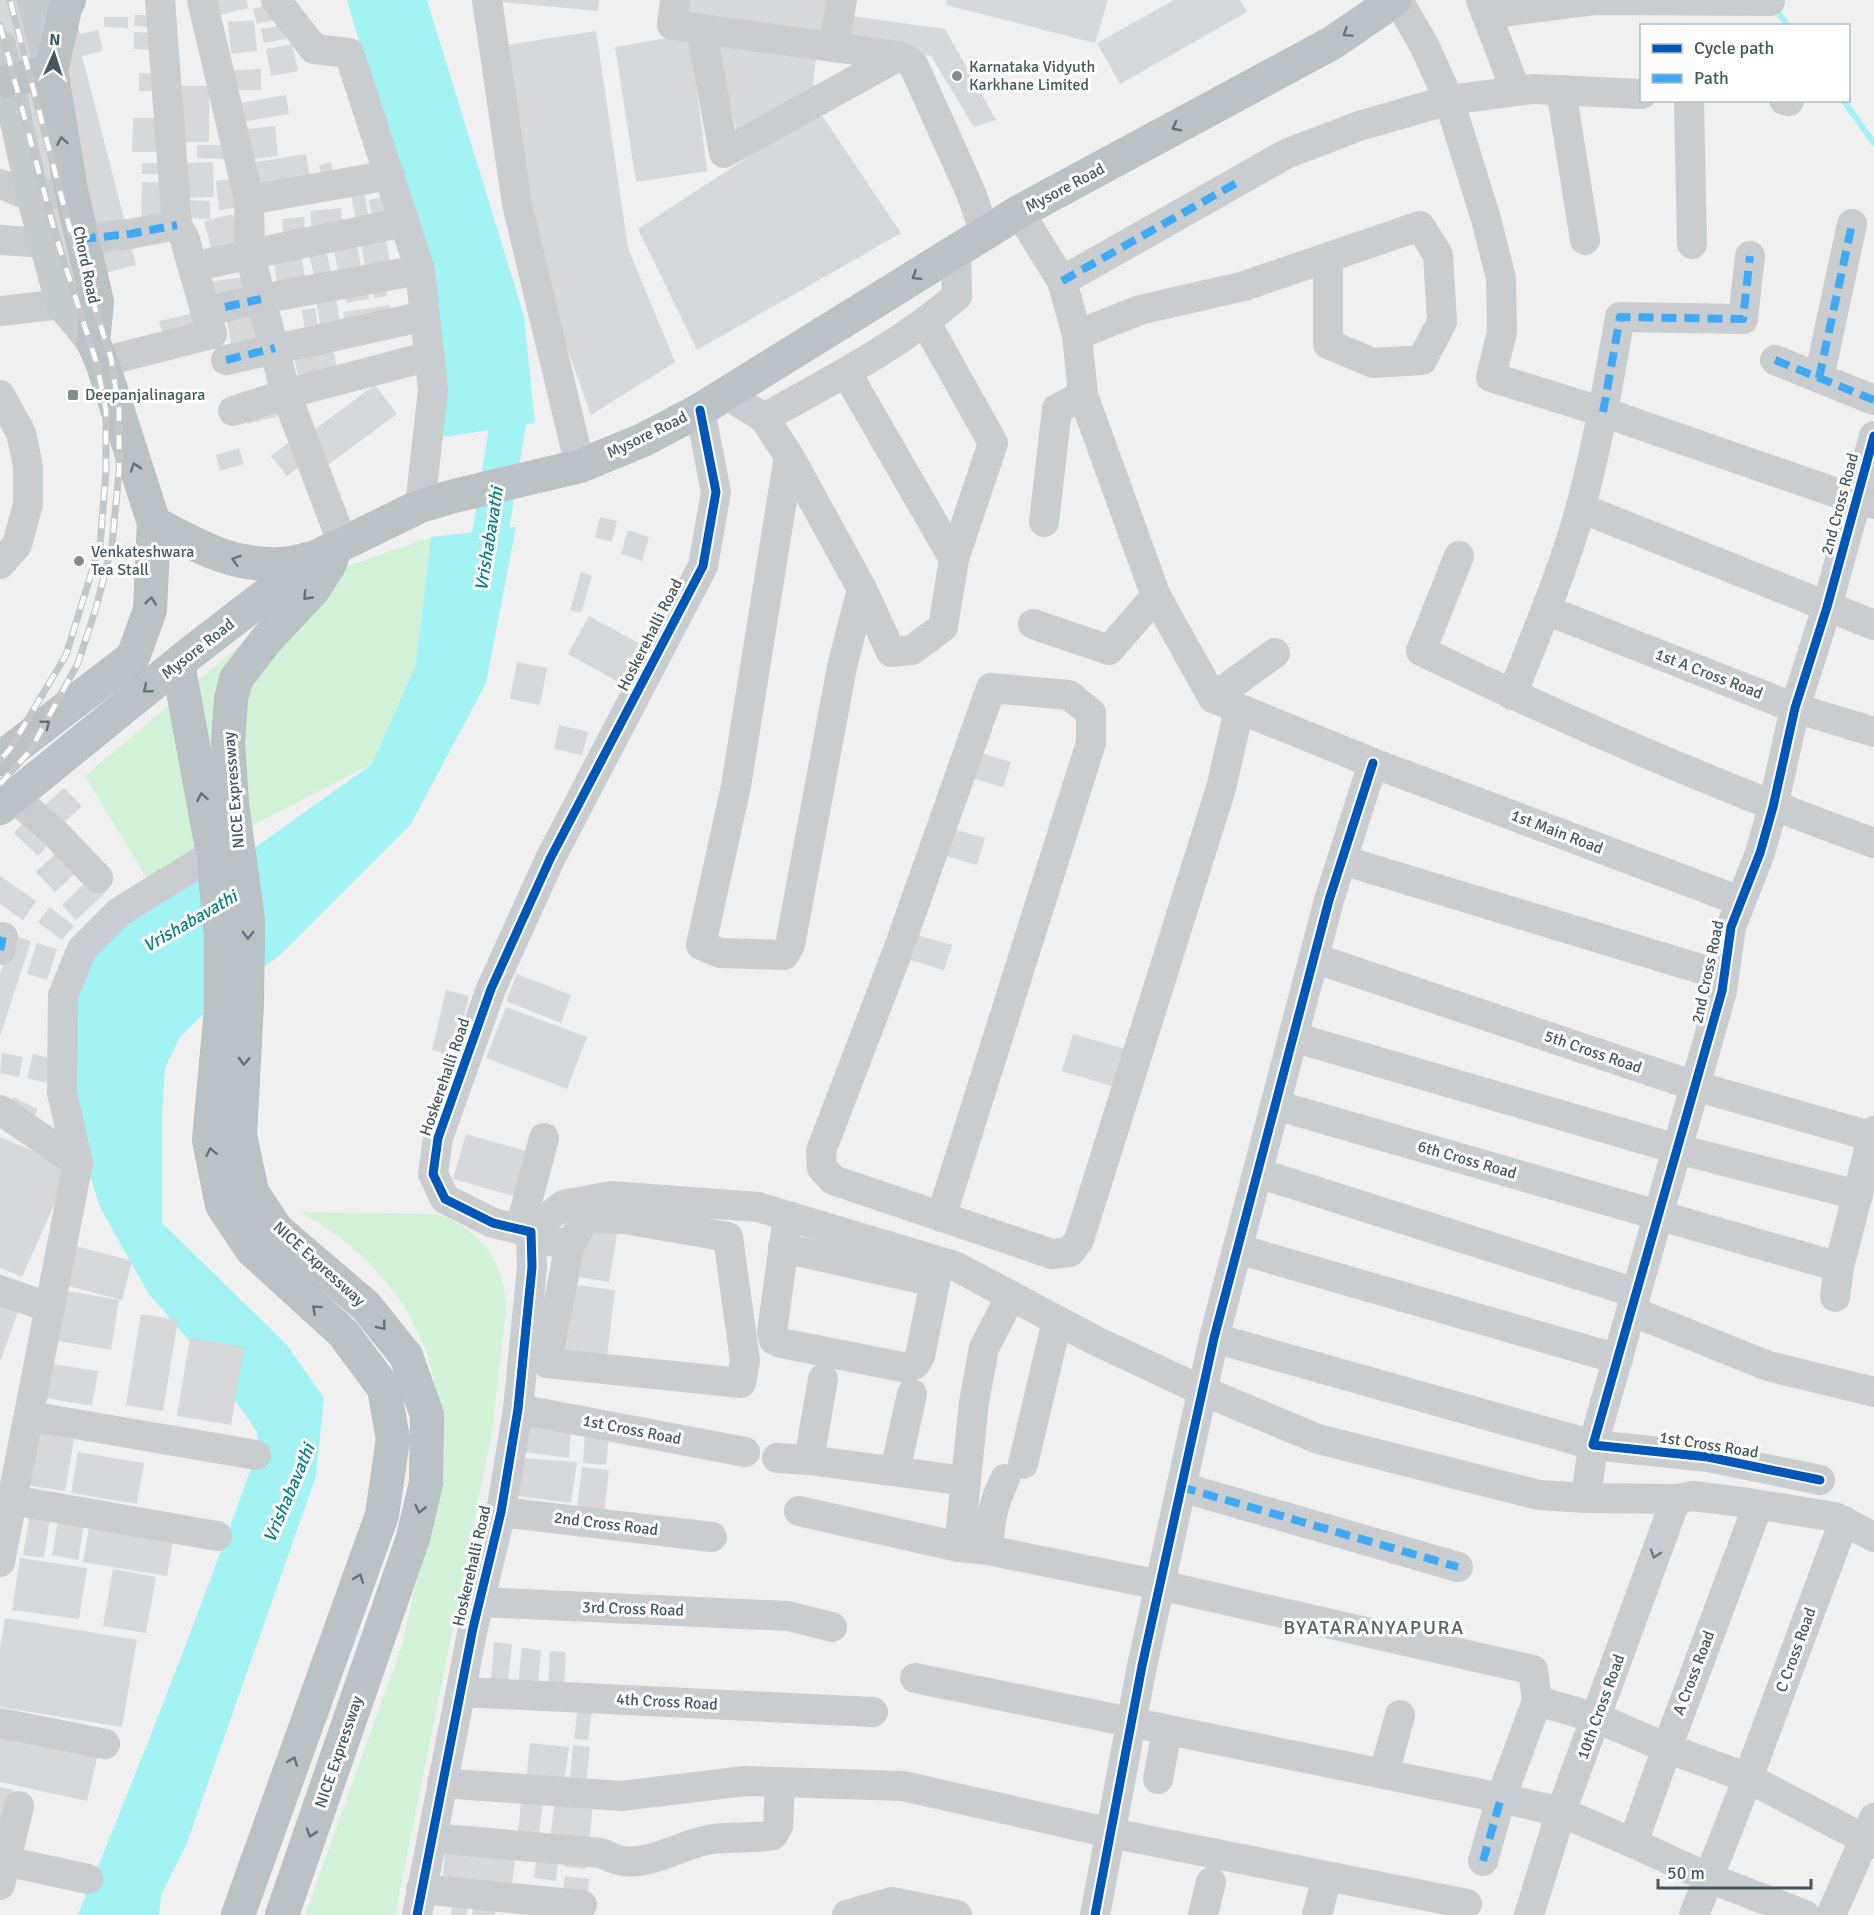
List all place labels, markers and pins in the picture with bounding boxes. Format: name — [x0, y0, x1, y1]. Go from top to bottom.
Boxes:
place label: Karnataka Vidyuth Karkhane Limited — [969, 57, 1095, 95]
marker: Karnataka Vidyuth Karkhane Limited — [950, 69, 964, 83]
place label: Deepanjalinagara — [85, 385, 205, 405]
marker: Deepanjalinagara — [66, 388, 80, 402]
place label: Venkateshwara Tea Stall — [91, 542, 194, 580]
marker: Venkateshwara Tea Stall — [72, 554, 86, 568]

